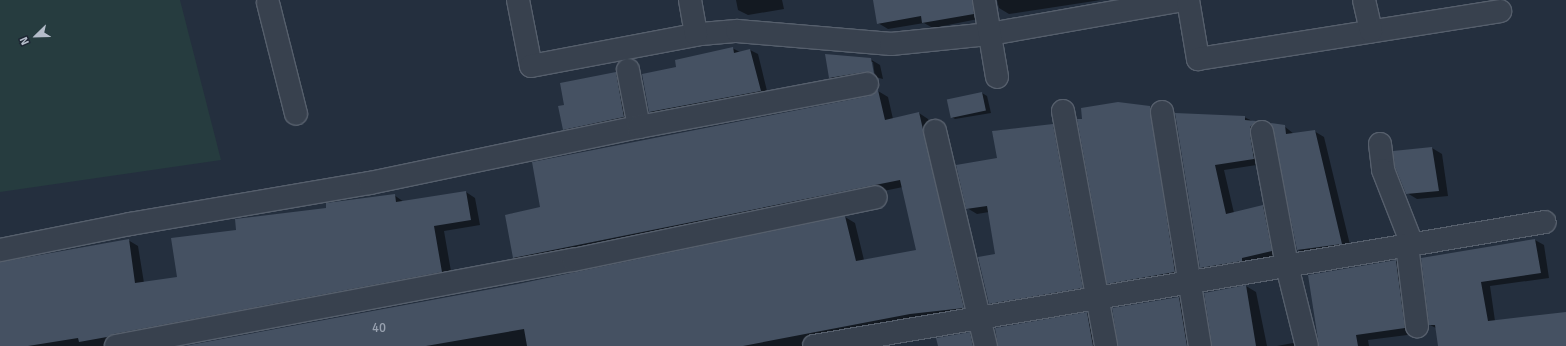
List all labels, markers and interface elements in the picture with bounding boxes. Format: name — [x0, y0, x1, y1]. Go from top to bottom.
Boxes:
north arrow — [16, 16, 56, 56]
text: N — [17, 35, 32, 47]
house number: 40 — [372, 320, 386, 336]

